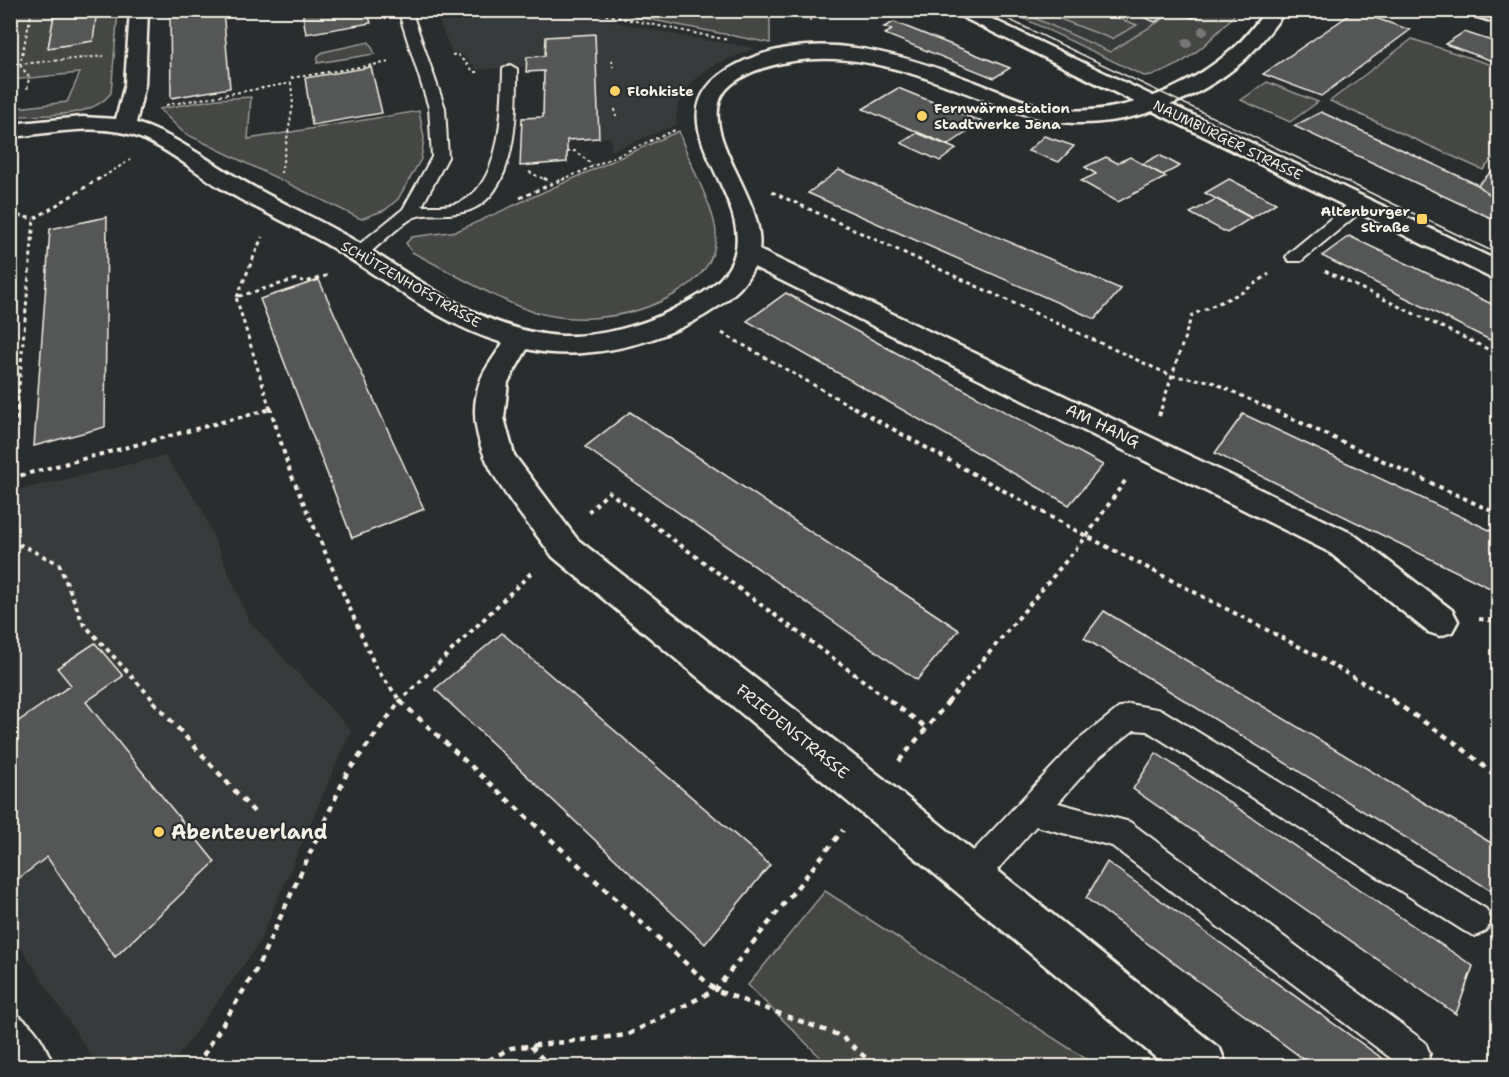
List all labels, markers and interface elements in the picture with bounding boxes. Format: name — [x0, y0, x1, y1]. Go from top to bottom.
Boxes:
place label: Flohkiste — [627, 82, 694, 100]
marker: Flohkiste — [608, 84, 622, 98]
street label: NAUMBURGER STRASSE — [1150, 96, 1306, 184]
place label: Fernwärmestation Stadtwerke Jena — [934, 99, 1070, 133]
marker: Fernwärmestation Stadtwerke Jena — [915, 109, 929, 123]
place label: Altenburger Straße — [1321, 202, 1410, 236]
marker: Altenburger Straße — [1415, 212, 1429, 226]
street label: SCHÜTZENHOFSTRASSE — [338, 237, 484, 331]
street label: AM HANG — [1062, 399, 1143, 452]
street label: FRIEDENSTRASSE — [732, 679, 853, 783]
place label: Abenteuerland — [171, 819, 328, 845]
marker: Abenteuerland — [152, 825, 166, 839]

